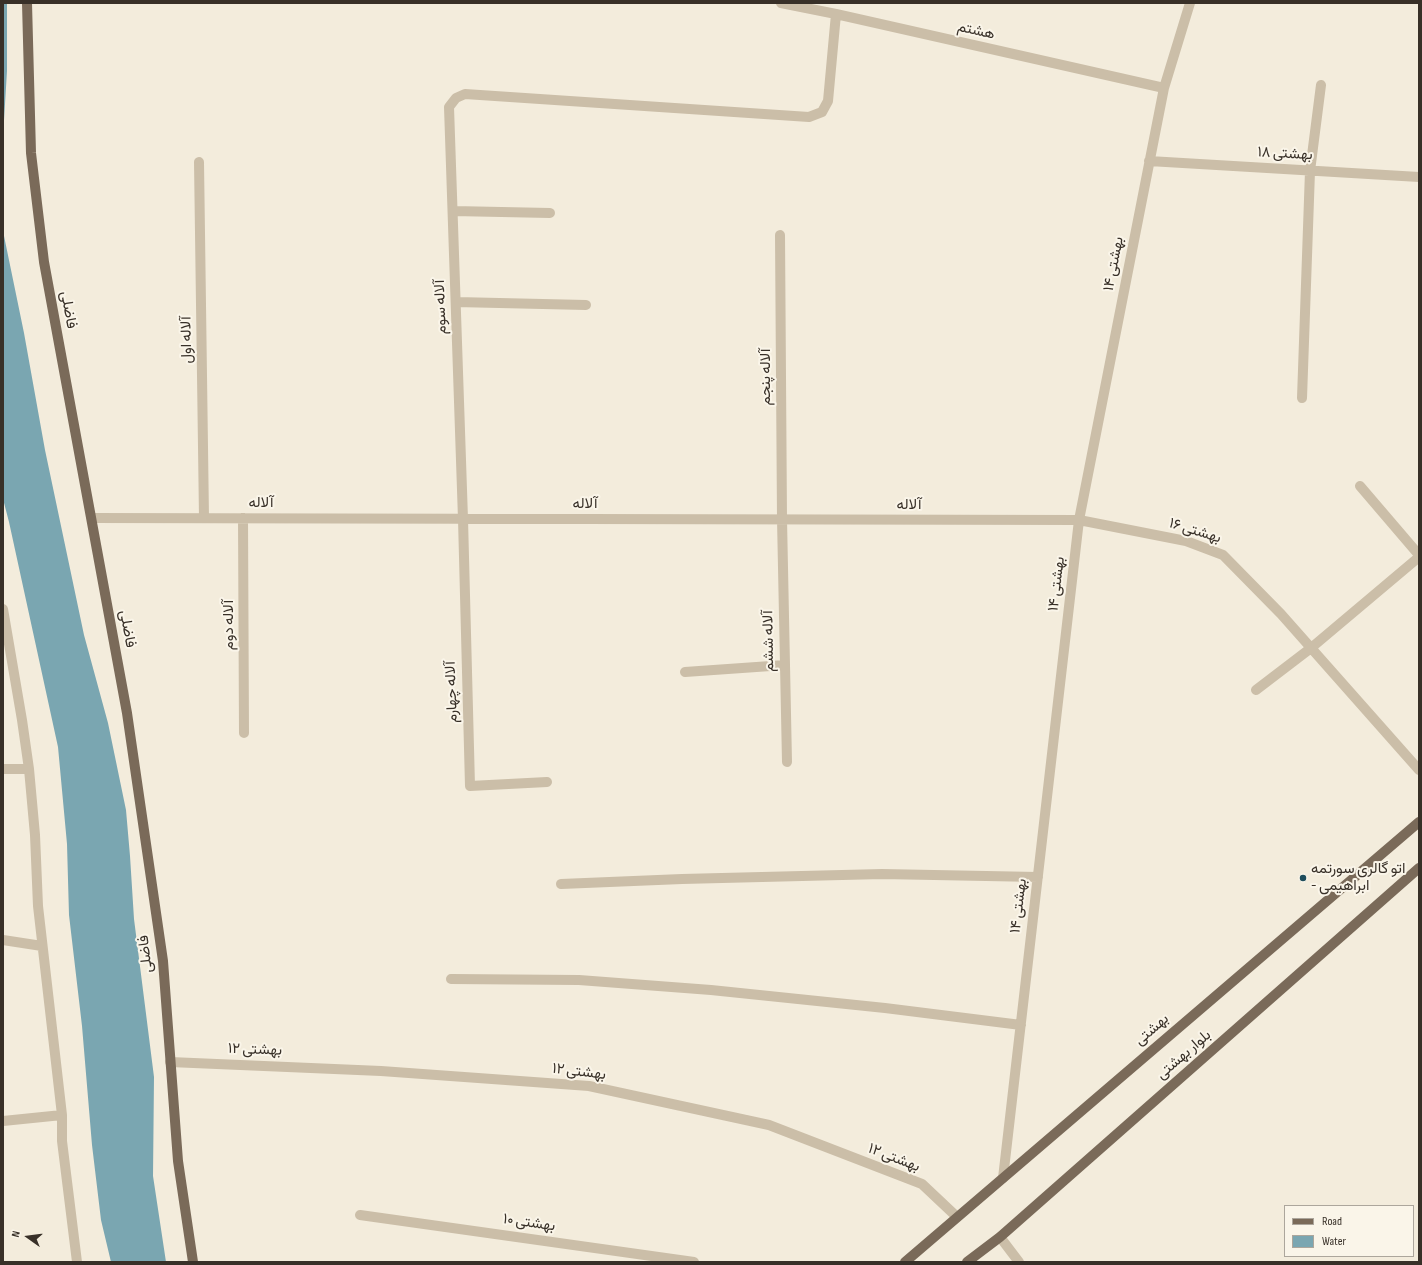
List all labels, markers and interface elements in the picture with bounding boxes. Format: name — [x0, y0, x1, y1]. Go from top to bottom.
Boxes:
street label: هشتم — [955, 18, 997, 44]
street label: بهشتی ۱۸ — [1257, 144, 1313, 164]
street label: بهشتی ۱۴ — [1100, 235, 1128, 293]
street label: آلاله سوم — [431, 279, 451, 335]
street label: فاضلی — [56, 290, 80, 330]
street label: آلاله اول — [178, 316, 196, 364]
street label: آلاله پنجم — [757, 349, 775, 405]
street label: آلاله — [248, 494, 274, 512]
street label: آلاله — [572, 495, 598, 513]
street label: آلاله — [896, 496, 922, 514]
street label: بهشتی ۱۶ — [1167, 515, 1223, 547]
street label: بهشتی ۱۴ — [1045, 556, 1069, 612]
street label: آلاله دوم — [220, 600, 238, 650]
street label: فاضلی — [115, 609, 139, 649]
street label: آلاله ششم — [759, 610, 779, 672]
street label: آلاله چهارم — [442, 661, 462, 723]
place label: اتو گالری سورتمه - ابراهیمی — [1311, 860, 1405, 895]
marker: اتو گالری سورتمه - ابراهیمی — [1298, 873, 1308, 883]
street label: بهشتی ۱۴ — [1007, 878, 1031, 934]
street label: فاضلی — [135, 934, 157, 974]
street label: بهشتی — [1131, 1010, 1173, 1050]
street label: بلوار بهشتی — [1153, 1026, 1215, 1084]
street label: بهشتی ۱۲ — [228, 1040, 282, 1060]
street label: بهشتی ۱۲ — [551, 1060, 607, 1084]
street label: بهشتی ۱۲ — [865, 1140, 923, 1176]
legend — [1284, 1205, 1414, 1257]
street label: بهشتی ۱۰ — [502, 1210, 556, 1236]
text: Road — [1322, 1214, 1342, 1229]
north arrow — [8, 1217, 48, 1257]
text: N — [9, 1230, 23, 1238]
text: Water — [1322, 1234, 1346, 1249]

